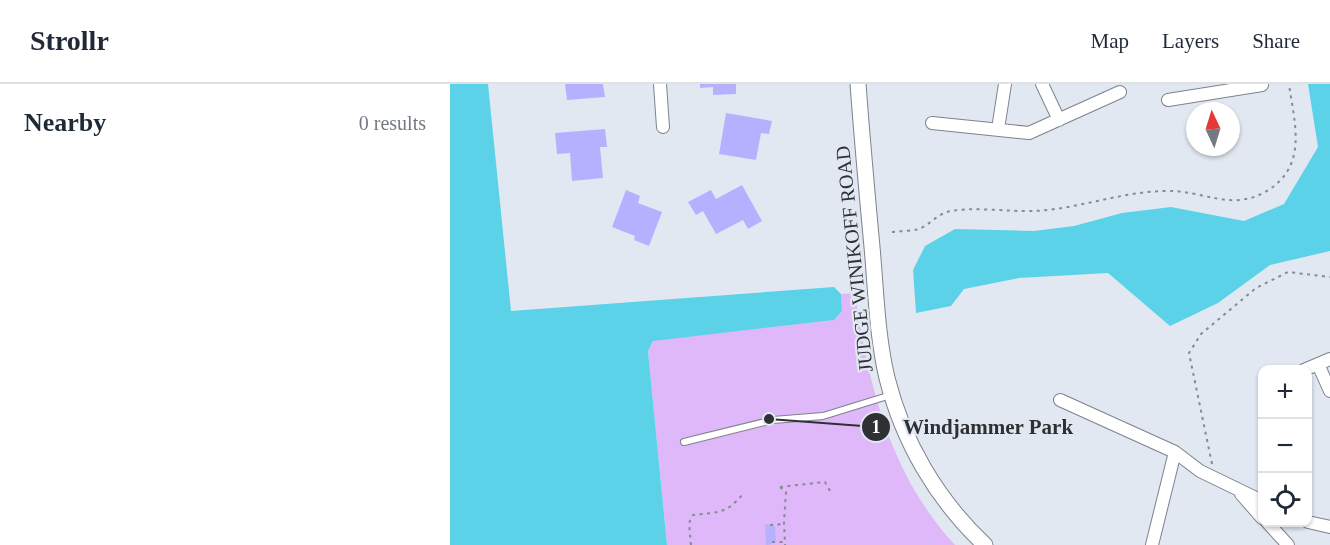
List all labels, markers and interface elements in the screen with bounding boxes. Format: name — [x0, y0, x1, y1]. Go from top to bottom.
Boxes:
text: Strollr — [30, 25, 109, 56]
text: Map — [1091, 29, 1129, 53]
text: Layers — [1162, 29, 1219, 53]
text: Share — [1252, 29, 1300, 53]
north arrow — [1186, 102, 1240, 156]
text: Nearby — [24, 108, 106, 137]
text: 0 results — [359, 112, 426, 134]
street label: JUDGE WINIKOFF ROAD — [831, 145, 877, 373]
map controls — [1258, 365, 1312, 527]
button: + — [1258, 365, 1312, 419]
callout: Windjammer Park — [861, 408, 1085, 447]
text: Windjammer Park — [903, 415, 1073, 439]
text: 1 — [872, 417, 881, 437]
button: − — [1258, 419, 1312, 473]
button: locate — [1258, 473, 1312, 527]

